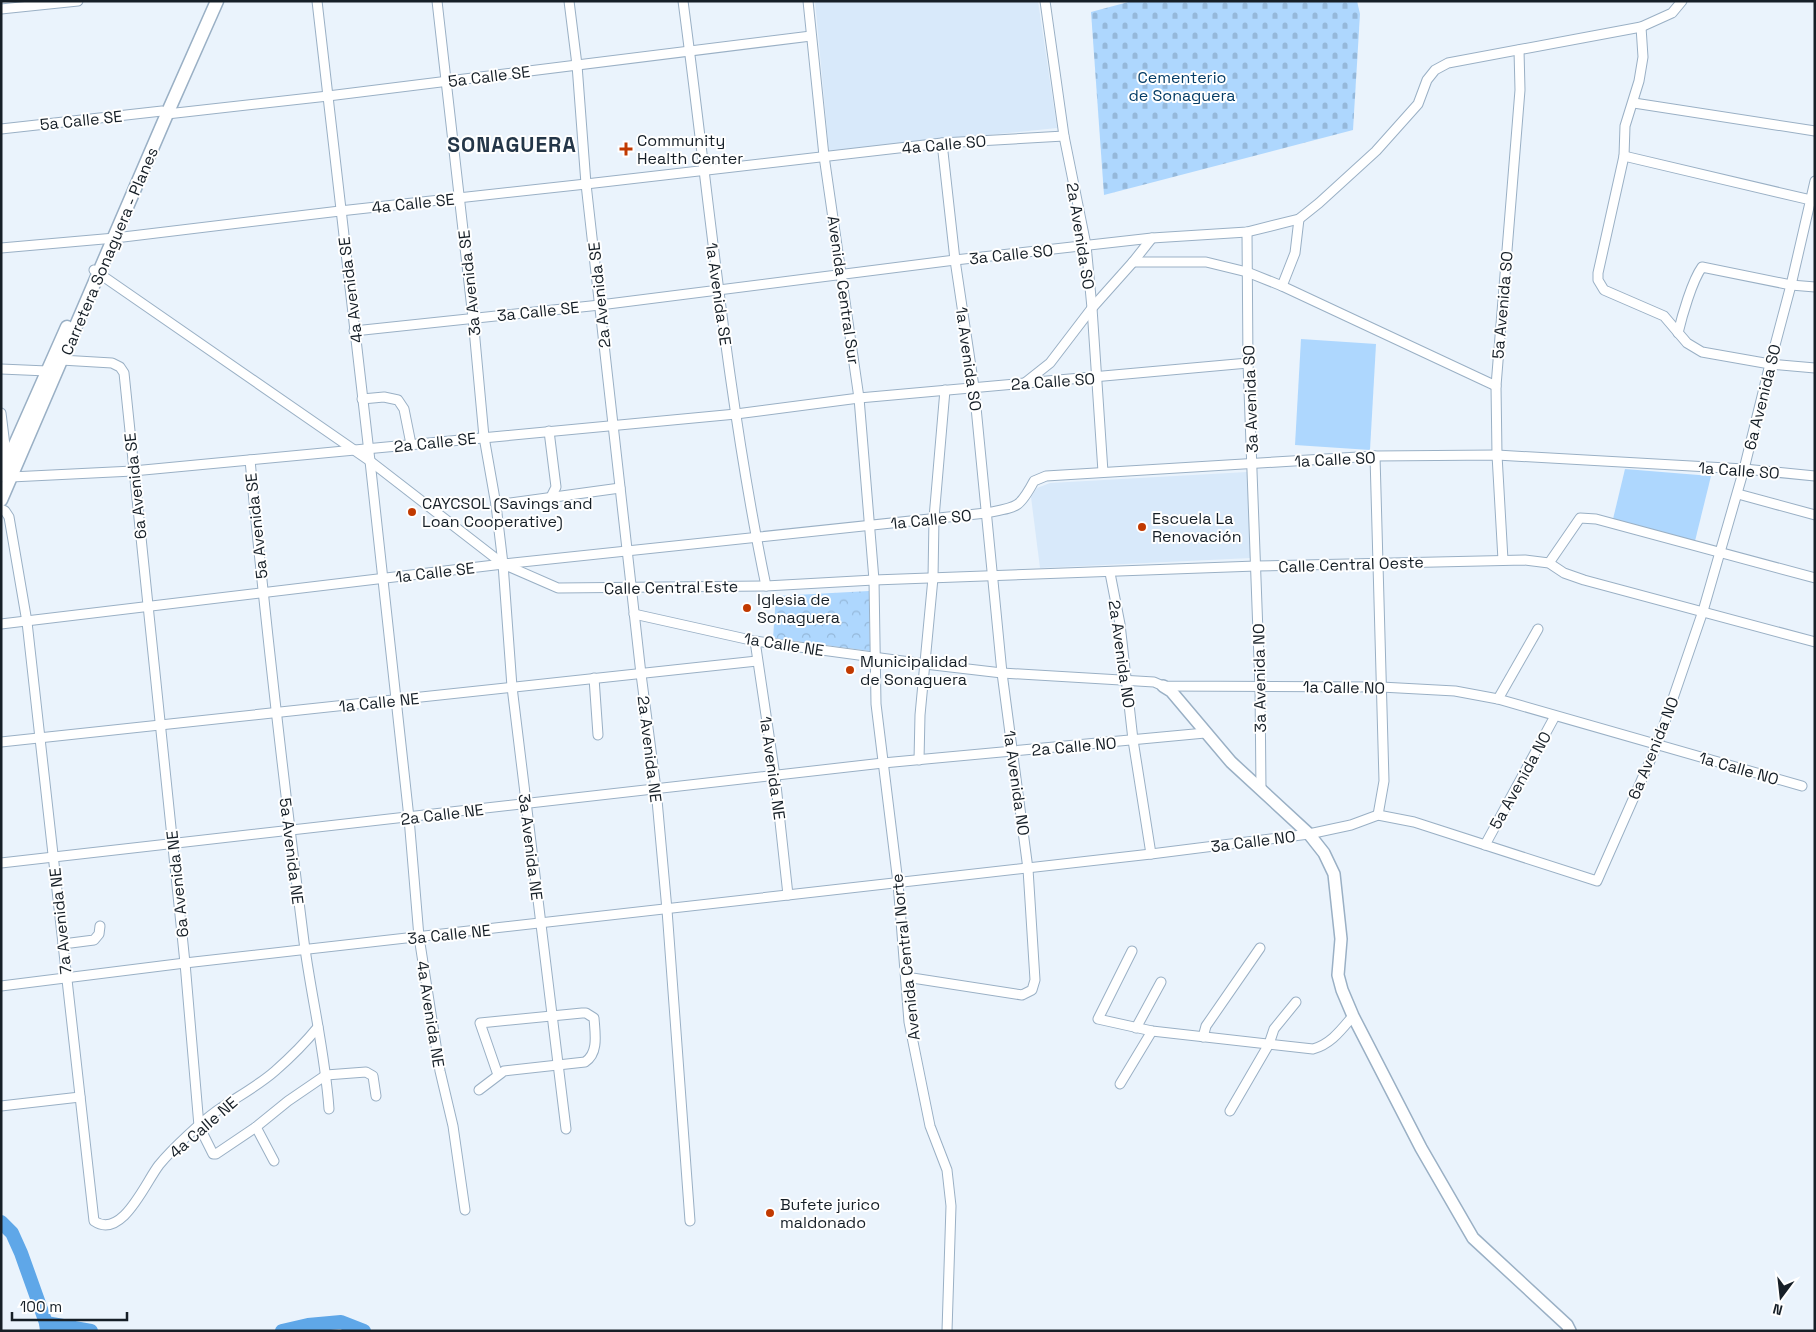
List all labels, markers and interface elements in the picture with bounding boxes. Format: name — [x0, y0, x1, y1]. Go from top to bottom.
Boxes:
street label: 5a Calle SE — [447, 61, 531, 92]
park label: Cementerio de Sonaguera — [1129, 67, 1235, 106]
street label: 5a Calle SE — [39, 106, 123, 135]
place label: Community Health Center — [637, 130, 743, 169]
street label: 4a Calle SO — [901, 130, 987, 159]
district label: SONAGUERA — [447, 131, 577, 158]
marker: Community Health Center — [619, 142, 633, 156]
street label: Carretera Sonaguera - Planes — [56, 144, 163, 358]
street label: 2a Avenida SO — [1062, 181, 1099, 291]
street label: 4a Calle SE — [371, 189, 455, 218]
street label: Avenida Central Sur — [823, 214, 864, 366]
street label: 3a Avenida SE — [453, 229, 486, 337]
street label: 4a Avenida SE — [334, 236, 367, 344]
street label: 3a Calle SO — [968, 240, 1054, 269]
street label: 2a Avenida SE — [583, 241, 616, 349]
street label: 1a Avenida SE — [701, 241, 736, 347]
street label: 5a Avenida SO — [1487, 250, 1518, 360]
street label: 3a Calle SE — [496, 297, 580, 326]
street label: 1a Avenida SO — [951, 306, 986, 413]
street label: 6a Avenida SO — [1739, 342, 1786, 452]
street label: 3a Avenida SO — [1238, 345, 1263, 453]
street label: 2a Calle SO — [1010, 368, 1096, 395]
street label: 2a Calle SE — [393, 428, 477, 457]
street label: 6a Avenida SE — [119, 432, 152, 540]
street label: 1a Calle SO — [1294, 447, 1376, 472]
street label: 1a Calle SO — [1698, 457, 1780, 484]
street label: 5a Avenida SE — [240, 472, 273, 580]
place label: CAYCSOL (Savings and Loan Cooperative) — [422, 493, 593, 532]
street label: 1a Calle SO — [889, 505, 973, 534]
marker: CAYCSOL (Savings and Loan Cooperative) — [406, 506, 418, 518]
place label: Escuela La Renovación — [1152, 508, 1241, 547]
marker: Escuela La Renovación — [1136, 521, 1148, 533]
street label: Calle Central Oeste — [1278, 551, 1424, 578]
street label: 1a Calle SE — [394, 557, 476, 588]
street label: Calle Central Este — [604, 576, 738, 599]
place label: Iglesia de Sonaguera — [757, 589, 840, 628]
street label: 2a Avenida NO — [1104, 599, 1139, 709]
marker: Iglesia de Sonaguera — [741, 602, 753, 614]
street label: 3a Avenida NO — [1248, 623, 1271, 733]
street label: 1a Calle NE — [743, 628, 825, 661]
place label: Municipalidad de Sonaguera — [860, 651, 968, 690]
marker: Municipalidad de Sonaguera — [844, 664, 856, 676]
street label: 1a Calle NO — [1303, 676, 1385, 699]
street label: 1a Calle NE — [338, 688, 420, 717]
street label: 6a Avenida NO — [1623, 694, 1684, 803]
street label: 2a Avenida NE — [633, 695, 666, 804]
street label: 1a Avenida NE — [755, 715, 790, 821]
street label: 5a Avenida NO — [1485, 728, 1556, 833]
street label: 1a Avenida NO — [999, 729, 1034, 837]
street label: 2a Calle NO — [1031, 732, 1117, 761]
street label: 1a Calle NO — [1696, 747, 1781, 790]
street label: 3a Avenida NE — [514, 793, 547, 902]
street label: 5a Avenida NE — [275, 797, 308, 906]
street label: 2a Calle NE — [399, 799, 485, 830]
street label: 3a Calle NO — [1209, 826, 1297, 857]
street label: 6a Avenida NE — [161, 829, 194, 938]
street label: 7a Avenida NE — [44, 867, 77, 975]
street label: Avenida Central Norte — [886, 872, 925, 1041]
street label: 3a Calle NE — [406, 920, 492, 949]
street label: 4a Avenida NE — [412, 959, 449, 1069]
street label: 4a Calle NE — [165, 1092, 242, 1163]
place label: Bufete jurico maldonado — [780, 1194, 880, 1233]
marker: Bufete jurico maldonado — [764, 1207, 776, 1219]
north arrow — [1756, 1272, 1806, 1322]
scale bar — [12, 1290, 128, 1322]
text: 100 m — [20, 1297, 62, 1316]
text: N — [1771, 1300, 1785, 1319]

